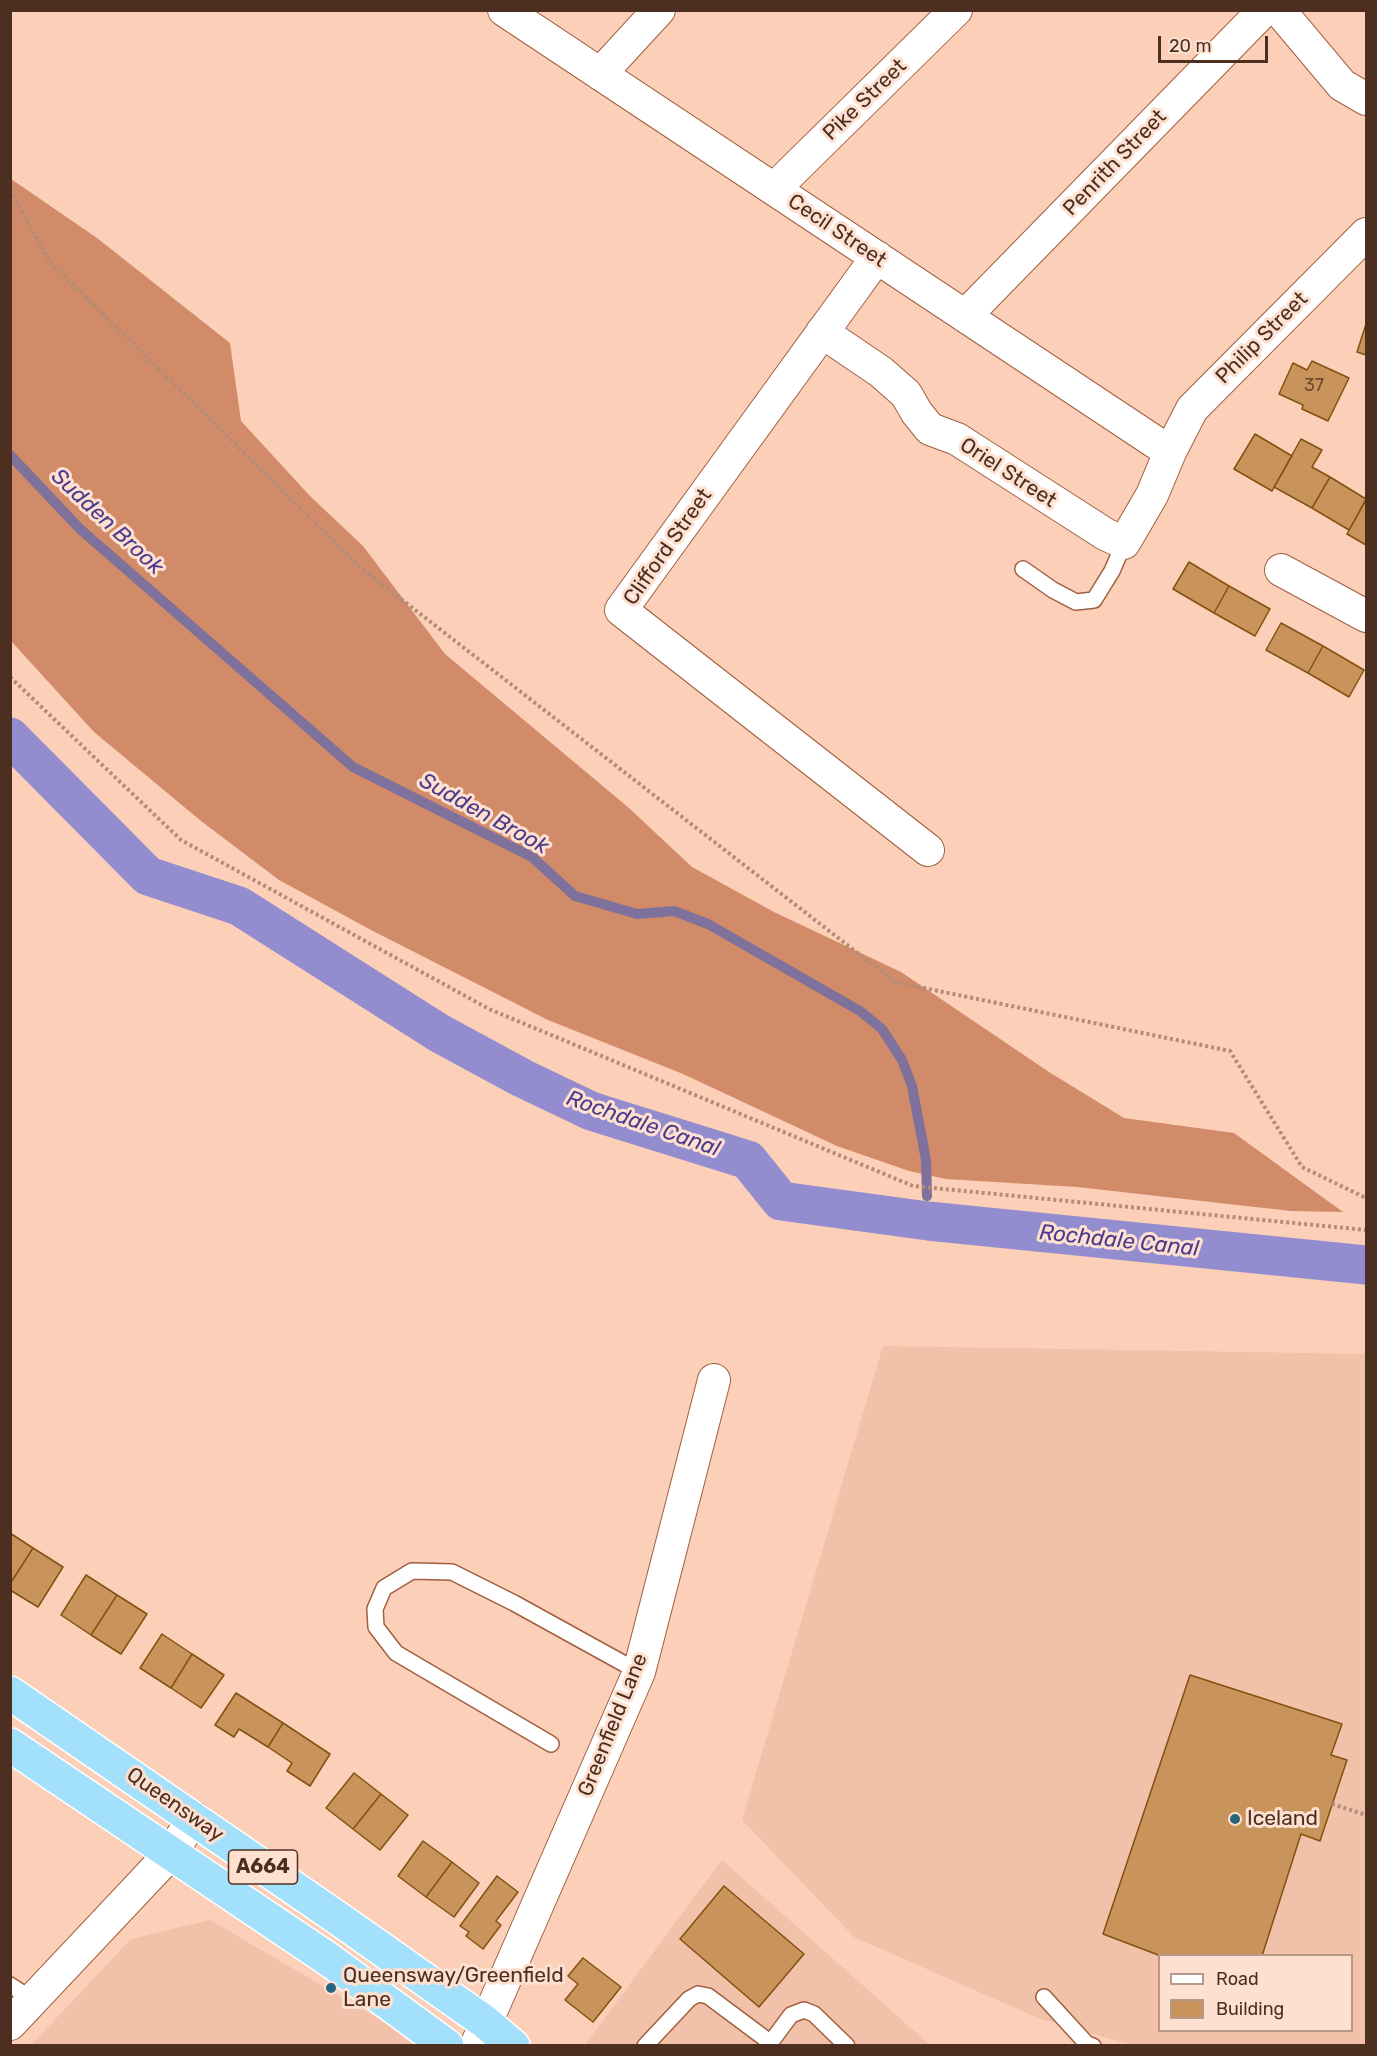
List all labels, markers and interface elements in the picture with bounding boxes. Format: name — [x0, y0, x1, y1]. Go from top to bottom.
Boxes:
scale bar — [1161, 24, 1270, 62]
text: 20 m — [1169, 35, 1211, 57]
street label: Pike Street — [818, 54, 912, 146]
street label: Penrith Street — [1058, 105, 1172, 221]
street label: Cecil Street — [783, 189, 891, 273]
street label: Philip Street — [1211, 287, 1313, 389]
house number: 37 — [1304, 375, 1324, 397]
street label: Oriel Street — [955, 432, 1061, 514]
water label: Sudden Brook — [45, 463, 169, 581]
street label: Clifford Street — [618, 484, 718, 610]
water label: Sudden Brook — [415, 768, 553, 860]
water label: Rochdale Canal — [563, 1085, 723, 1163]
water label: Rochdale Canal — [1038, 1219, 1200, 1263]
street label: Greenfield Lane — [573, 1650, 653, 1800]
street label: Queensway — [121, 1762, 229, 1848]
place label: Iceland — [1247, 1806, 1318, 1832]
marker: Iceland — [1228, 1812, 1242, 1826]
road number: A664 — [228, 1850, 298, 1884]
legend — [1158, 1954, 1353, 2032]
place label: Queensway/Greenfield Lane — [343, 1963, 564, 2013]
text: Road — [1216, 1968, 1259, 1990]
marker: Queensway/Greenfield Lane — [324, 1981, 338, 1995]
text: Building — [1216, 1998, 1284, 2020]

